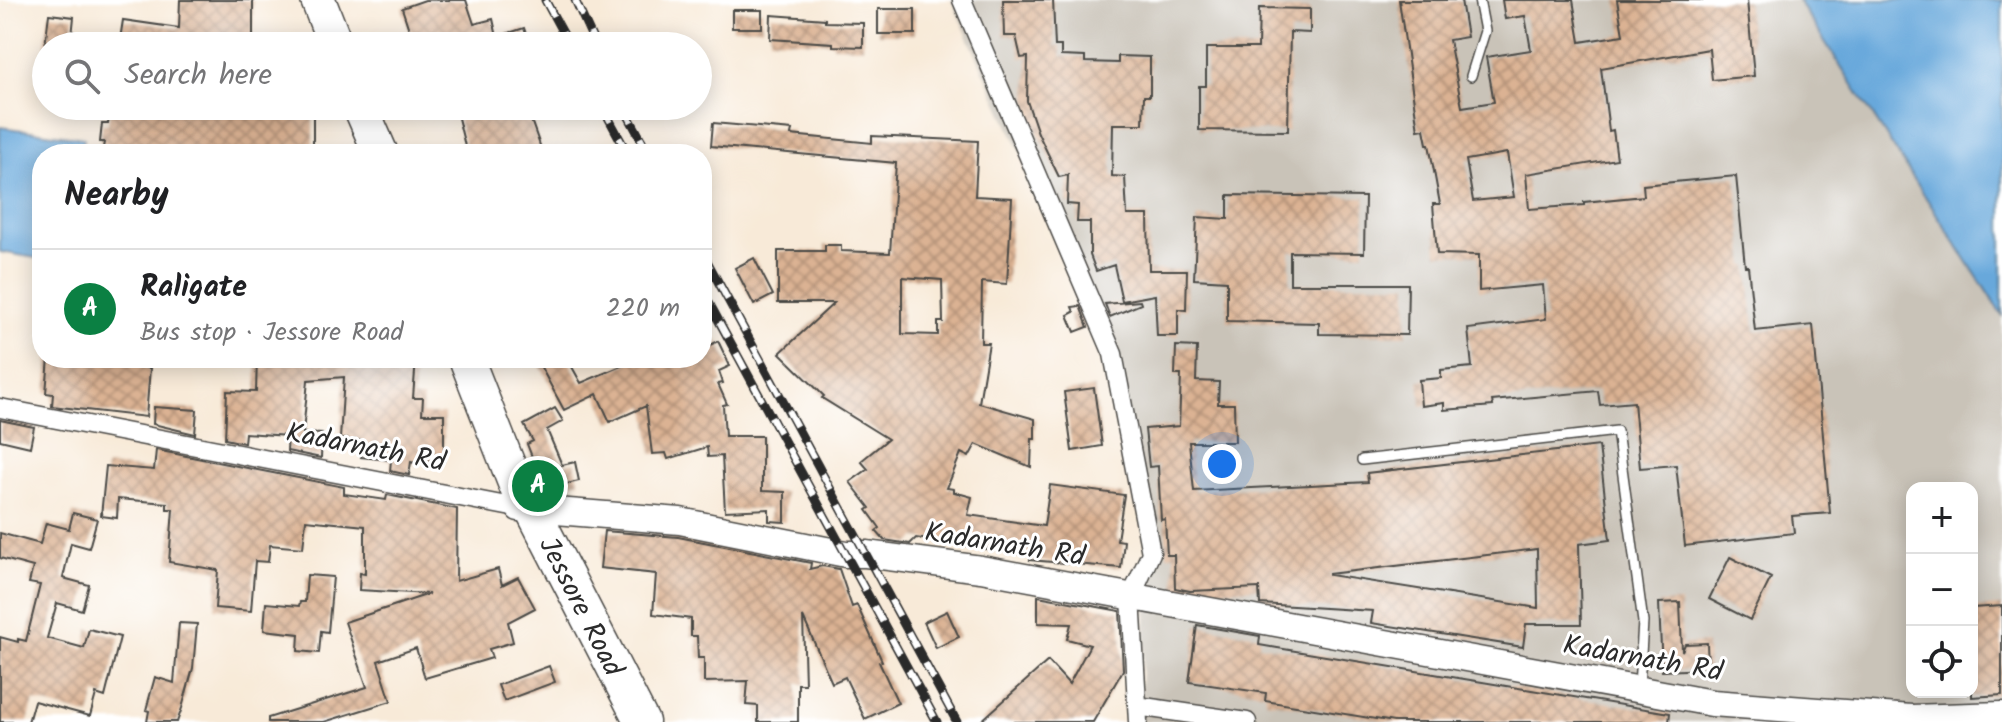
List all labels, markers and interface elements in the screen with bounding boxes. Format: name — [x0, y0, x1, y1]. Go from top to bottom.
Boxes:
search box — [32, 32, 712, 120]
text: Search here — [124, 52, 272, 100]
icon: search — [60, 54, 104, 98]
text: Nearby — [64, 169, 169, 223]
text: Raligate — [140, 264, 247, 312]
text: A — [82, 288, 98, 330]
text: 220 m — [606, 288, 680, 330]
text: Bus stop · Jessore Road — [140, 312, 404, 354]
street label: Kadarnath Rd — [282, 411, 450, 486]
your location — [1202, 444, 1242, 484]
pin: A — [512, 456, 564, 516]
map controls — [1906, 482, 1978, 698]
button: + — [1906, 482, 1978, 554]
street label: Kadarnath Rd — [921, 511, 1089, 580]
street label: Jessore Road — [525, 529, 635, 686]
button: − — [1906, 554, 1978, 626]
street label: Kadarnath Rd — [1559, 623, 1727, 696]
button: locate — [1906, 626, 1978, 698]

